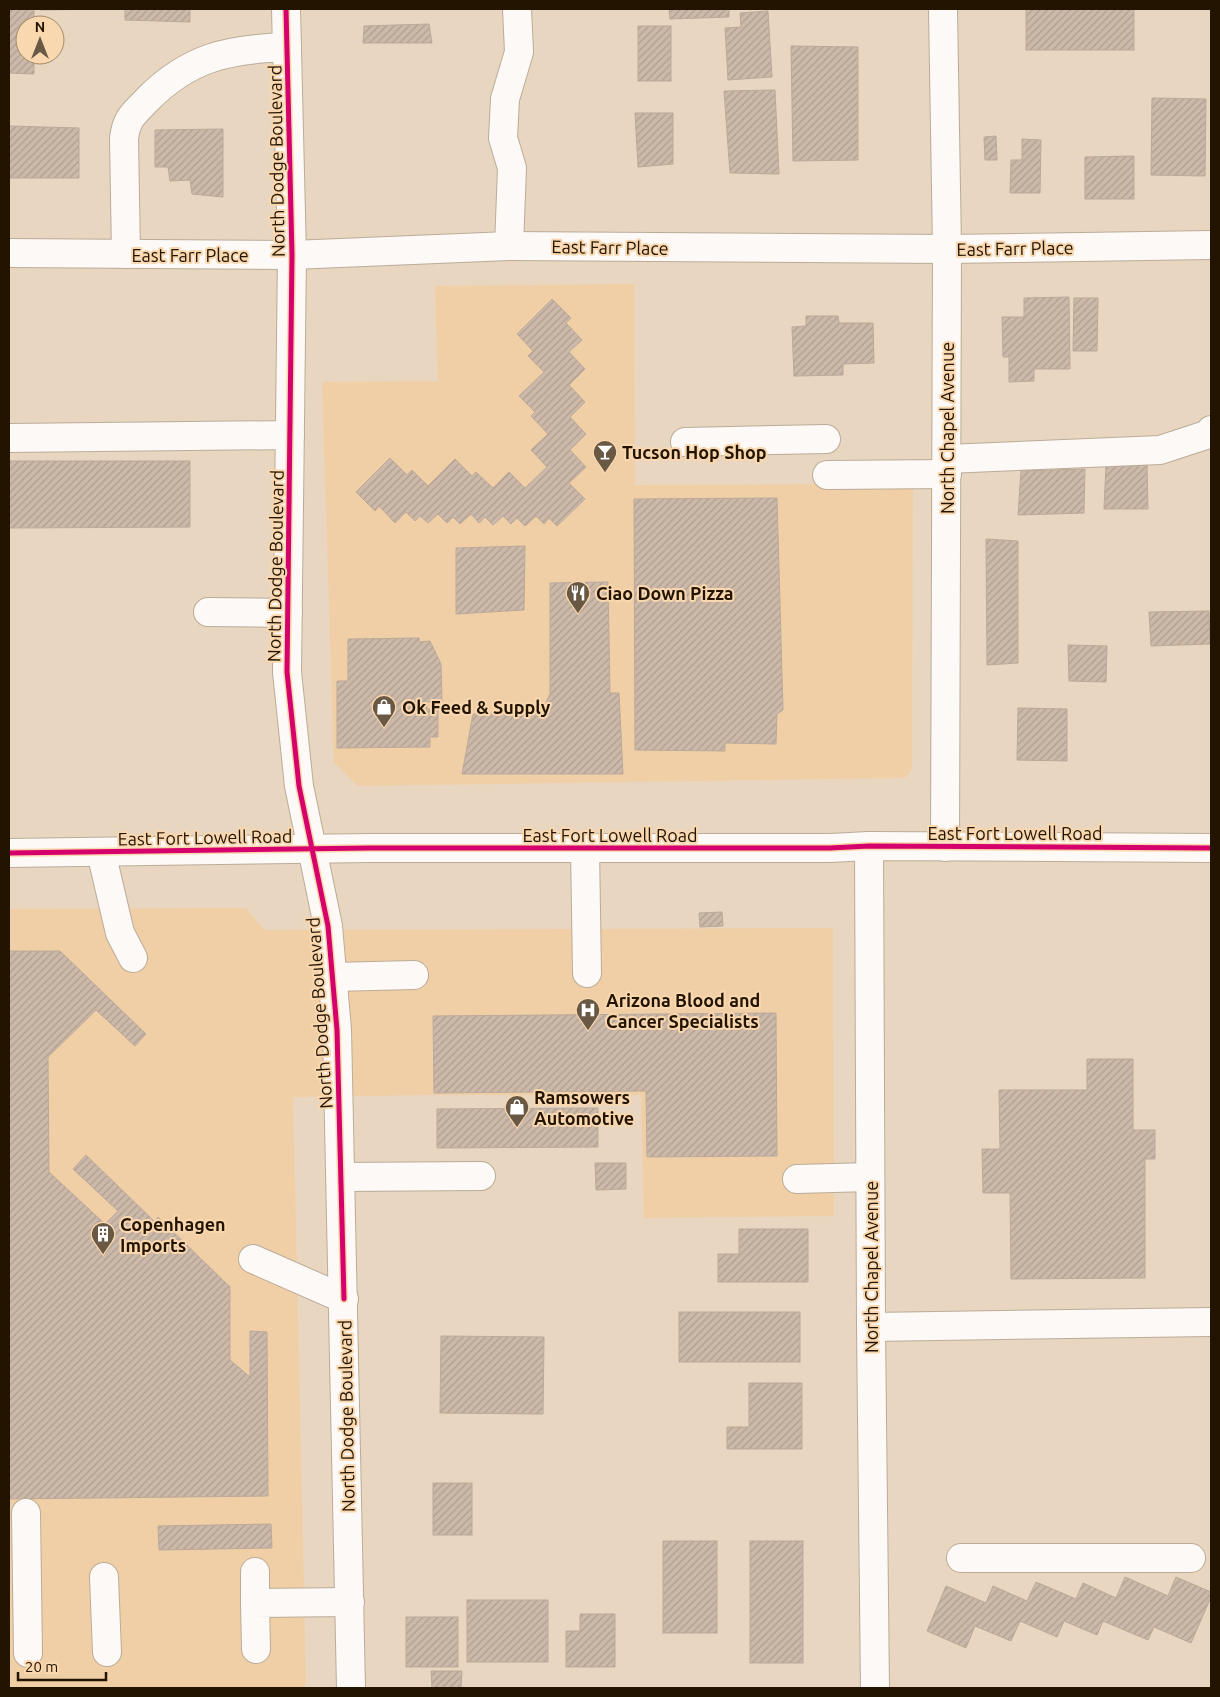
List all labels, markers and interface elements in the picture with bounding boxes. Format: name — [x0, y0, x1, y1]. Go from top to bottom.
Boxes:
north arrow — [15, 15, 65, 65]
text: N — [35, 19, 45, 35]
street label: North Dodge Boulevard — [264, 65, 288, 257]
street label: East Farr Place — [551, 236, 669, 258]
street label: East Farr Place — [956, 237, 1074, 259]
street label: East Farr Place — [131, 245, 249, 265]
street label: North Chapel Avenue — [937, 342, 957, 514]
bar icon: Tucson Hop Shop — [592, 439, 618, 473]
place label: Tucson Hop Shop — [622, 442, 767, 462]
street label: North Dodge Boulevard — [263, 470, 287, 662]
restaurant icon: Ciao Down Pizza — [565, 580, 591, 614]
place label: Ciao Down Pizza — [596, 583, 734, 603]
shop icon: Ok Feed & Supply — [371, 694, 397, 728]
place label: Ok Feed & Supply — [402, 697, 551, 717]
street label: East Fort Lowell Road — [928, 823, 1102, 843]
street label: East Fort Lowell Road — [117, 825, 293, 849]
street label: East Fort Lowell Road — [523, 825, 697, 845]
street label: North Dodge Boulevard — [302, 916, 336, 1110]
place label: Arizona Blood and Cancer Specialists — [606, 990, 760, 1031]
hospital icon: Arizona Blood and Cancer Specialists — [575, 997, 601, 1031]
place label: Ramsowers Automotive — [534, 1087, 634, 1128]
shop icon: Ramsowers Automotive — [504, 1094, 530, 1128]
street label: North Chapel Avenue — [861, 1181, 881, 1353]
place label: Copenhagen Imports — [120, 1214, 226, 1255]
building icon: Copenhagen Imports — [90, 1221, 116, 1255]
street label: North Dodge Boulevard — [334, 1320, 358, 1512]
scale bar — [18, 1650, 105, 1682]
text: 20 m — [25, 1658, 58, 1675]

